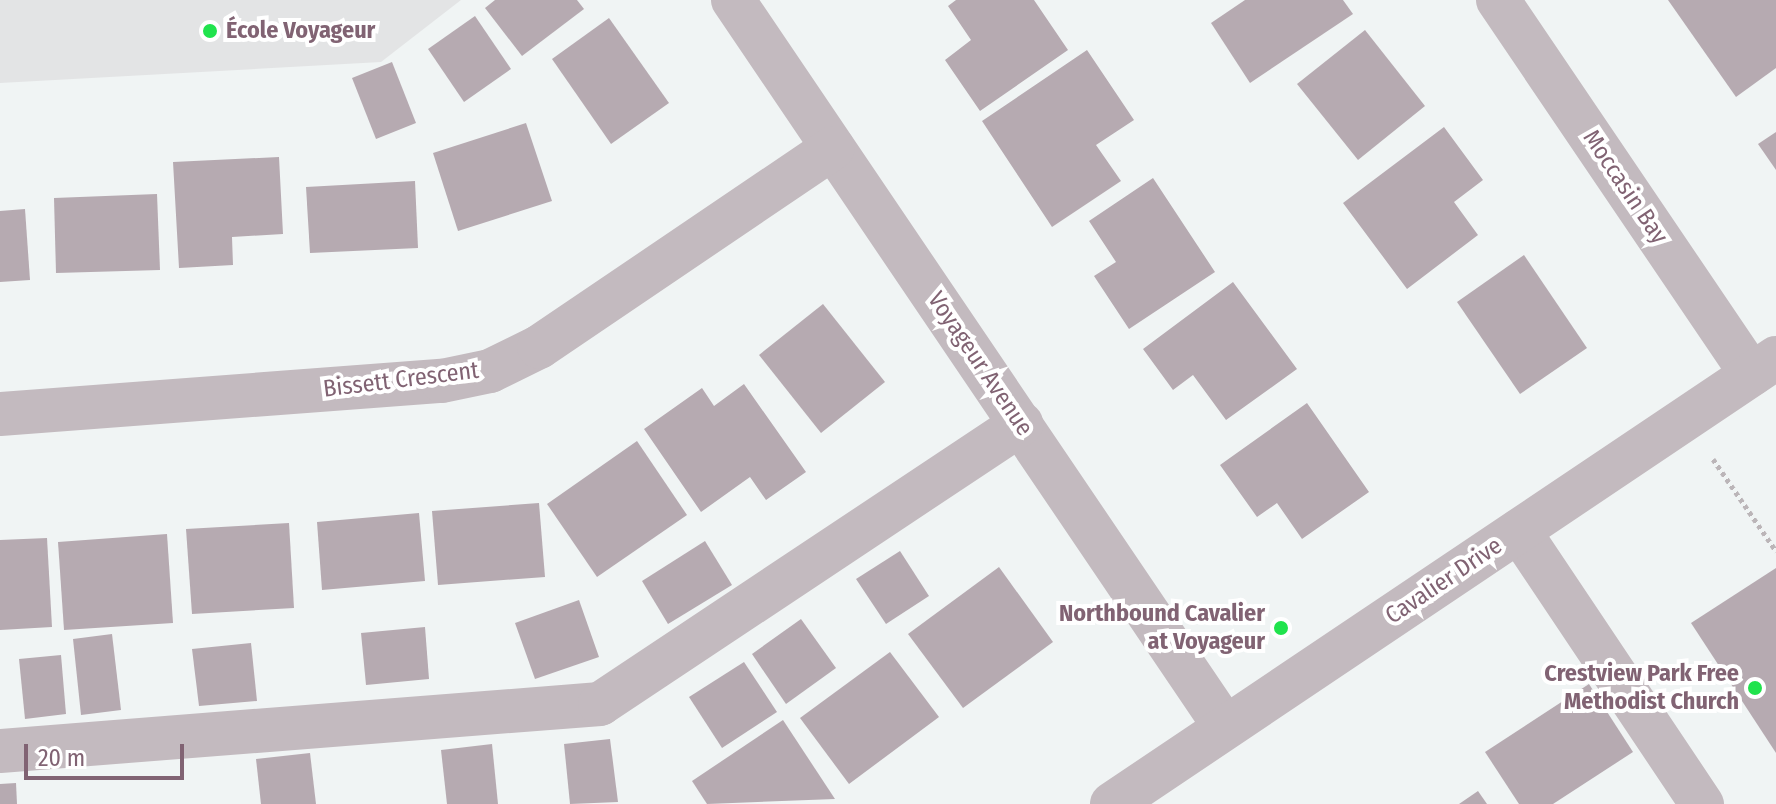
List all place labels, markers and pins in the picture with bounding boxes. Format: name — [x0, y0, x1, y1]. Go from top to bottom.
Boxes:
place label: École Voyageur — [226, 17, 375, 45]
marker: École Voyageur — [201, 22, 219, 40]
place label: Northbound Cavalier at Voyageur — [1059, 600, 1265, 656]
marker: Northbound Cavalier at Voyageur — [1272, 619, 1290, 637]
place label: Crestview Park Free Methodist Church — [1544, 660, 1739, 716]
marker: Crestview Park Free Methodist Church — [1746, 679, 1764, 697]

